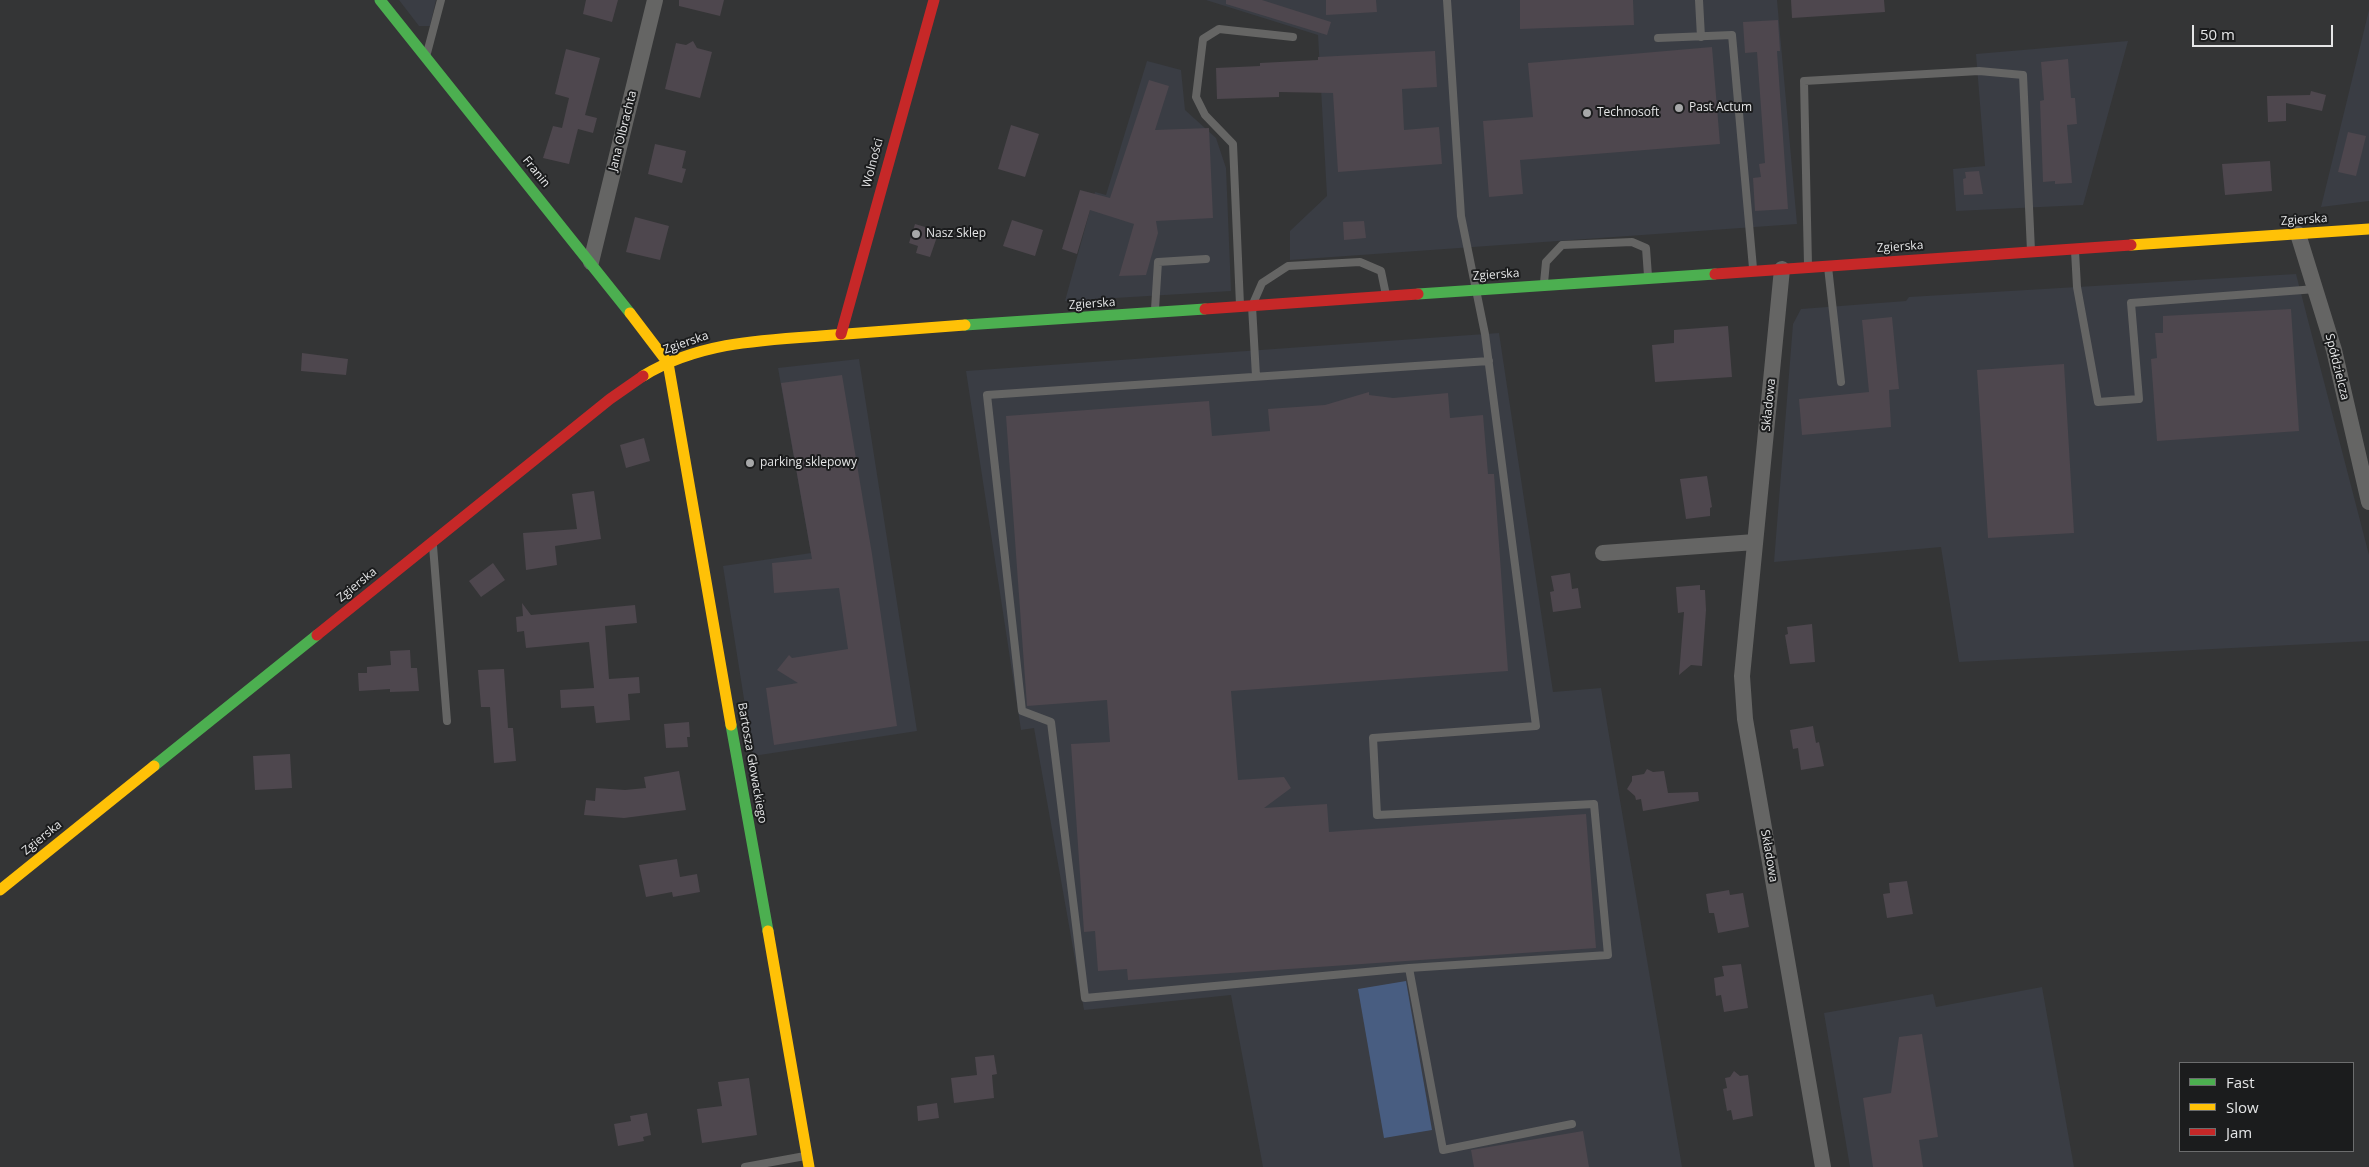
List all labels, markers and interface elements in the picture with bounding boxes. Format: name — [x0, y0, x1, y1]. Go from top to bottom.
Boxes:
scale bar — [2194, 15, 2335, 47]
text: 50 m — [2200, 24, 2235, 44]
street label: Jana Olbrachta — [606, 89, 640, 173]
place label: Past Actum — [1689, 101, 1752, 115]
marker: Past Actum — [1673, 102, 1685, 114]
place label: Technosoft — [1597, 106, 1659, 120]
marker: Technosoft — [1581, 107, 1593, 119]
street label: Wolności — [860, 137, 886, 189]
street label: Franin — [519, 154, 553, 190]
street label: Zgierska — [2280, 211, 2328, 229]
place label: Nasz Sklep — [926, 227, 986, 241]
marker: Nasz Sklep — [910, 228, 922, 240]
street label: Zgierska — [1876, 238, 1924, 256]
street label: Zgierska — [1472, 266, 1520, 284]
street label: Zgierska — [1068, 295, 1116, 313]
street label: Zgierska — [662, 329, 710, 357]
street label: Spółdzielcza — [2322, 332, 2352, 402]
street label: Składowa — [1759, 378, 1779, 432]
place label: parking sklepowy — [760, 456, 857, 470]
marker: parking sklepowy — [744, 457, 756, 469]
street label: Zgierska — [334, 565, 380, 605]
street label: Bartosza Głowackiego — [734, 701, 770, 825]
street label: Zgierska — [19, 818, 65, 858]
street label: Składowa — [1757, 829, 1781, 883]
legend — [2179, 1062, 2354, 1152]
text: Fast — [2226, 1072, 2255, 1092]
text: Slow — [2226, 1097, 2259, 1117]
text: Jam — [2226, 1122, 2252, 1142]

